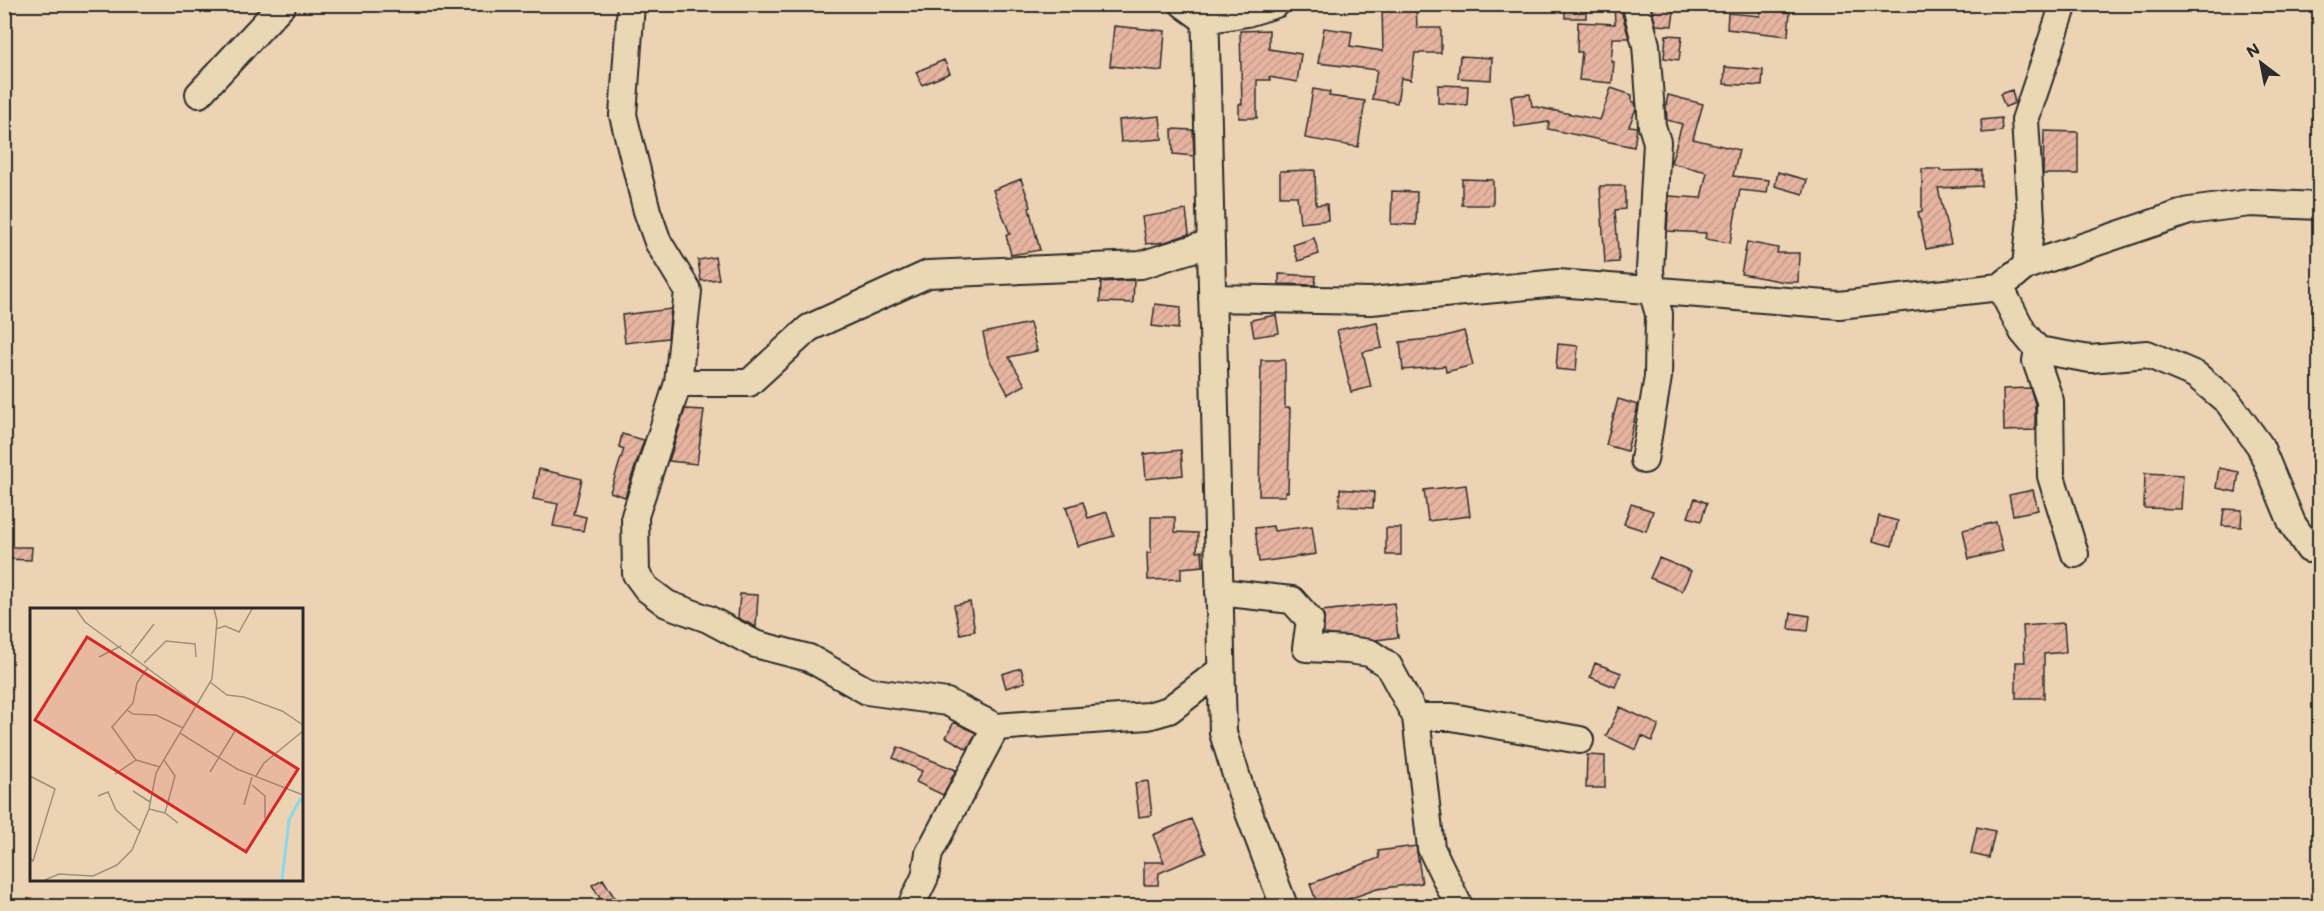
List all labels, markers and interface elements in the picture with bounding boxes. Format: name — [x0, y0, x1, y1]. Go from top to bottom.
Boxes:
north arrow — [2231, 33, 2291, 93]
text: N — [2242, 38, 2264, 62]
inset map — [30, 608, 303, 881]

